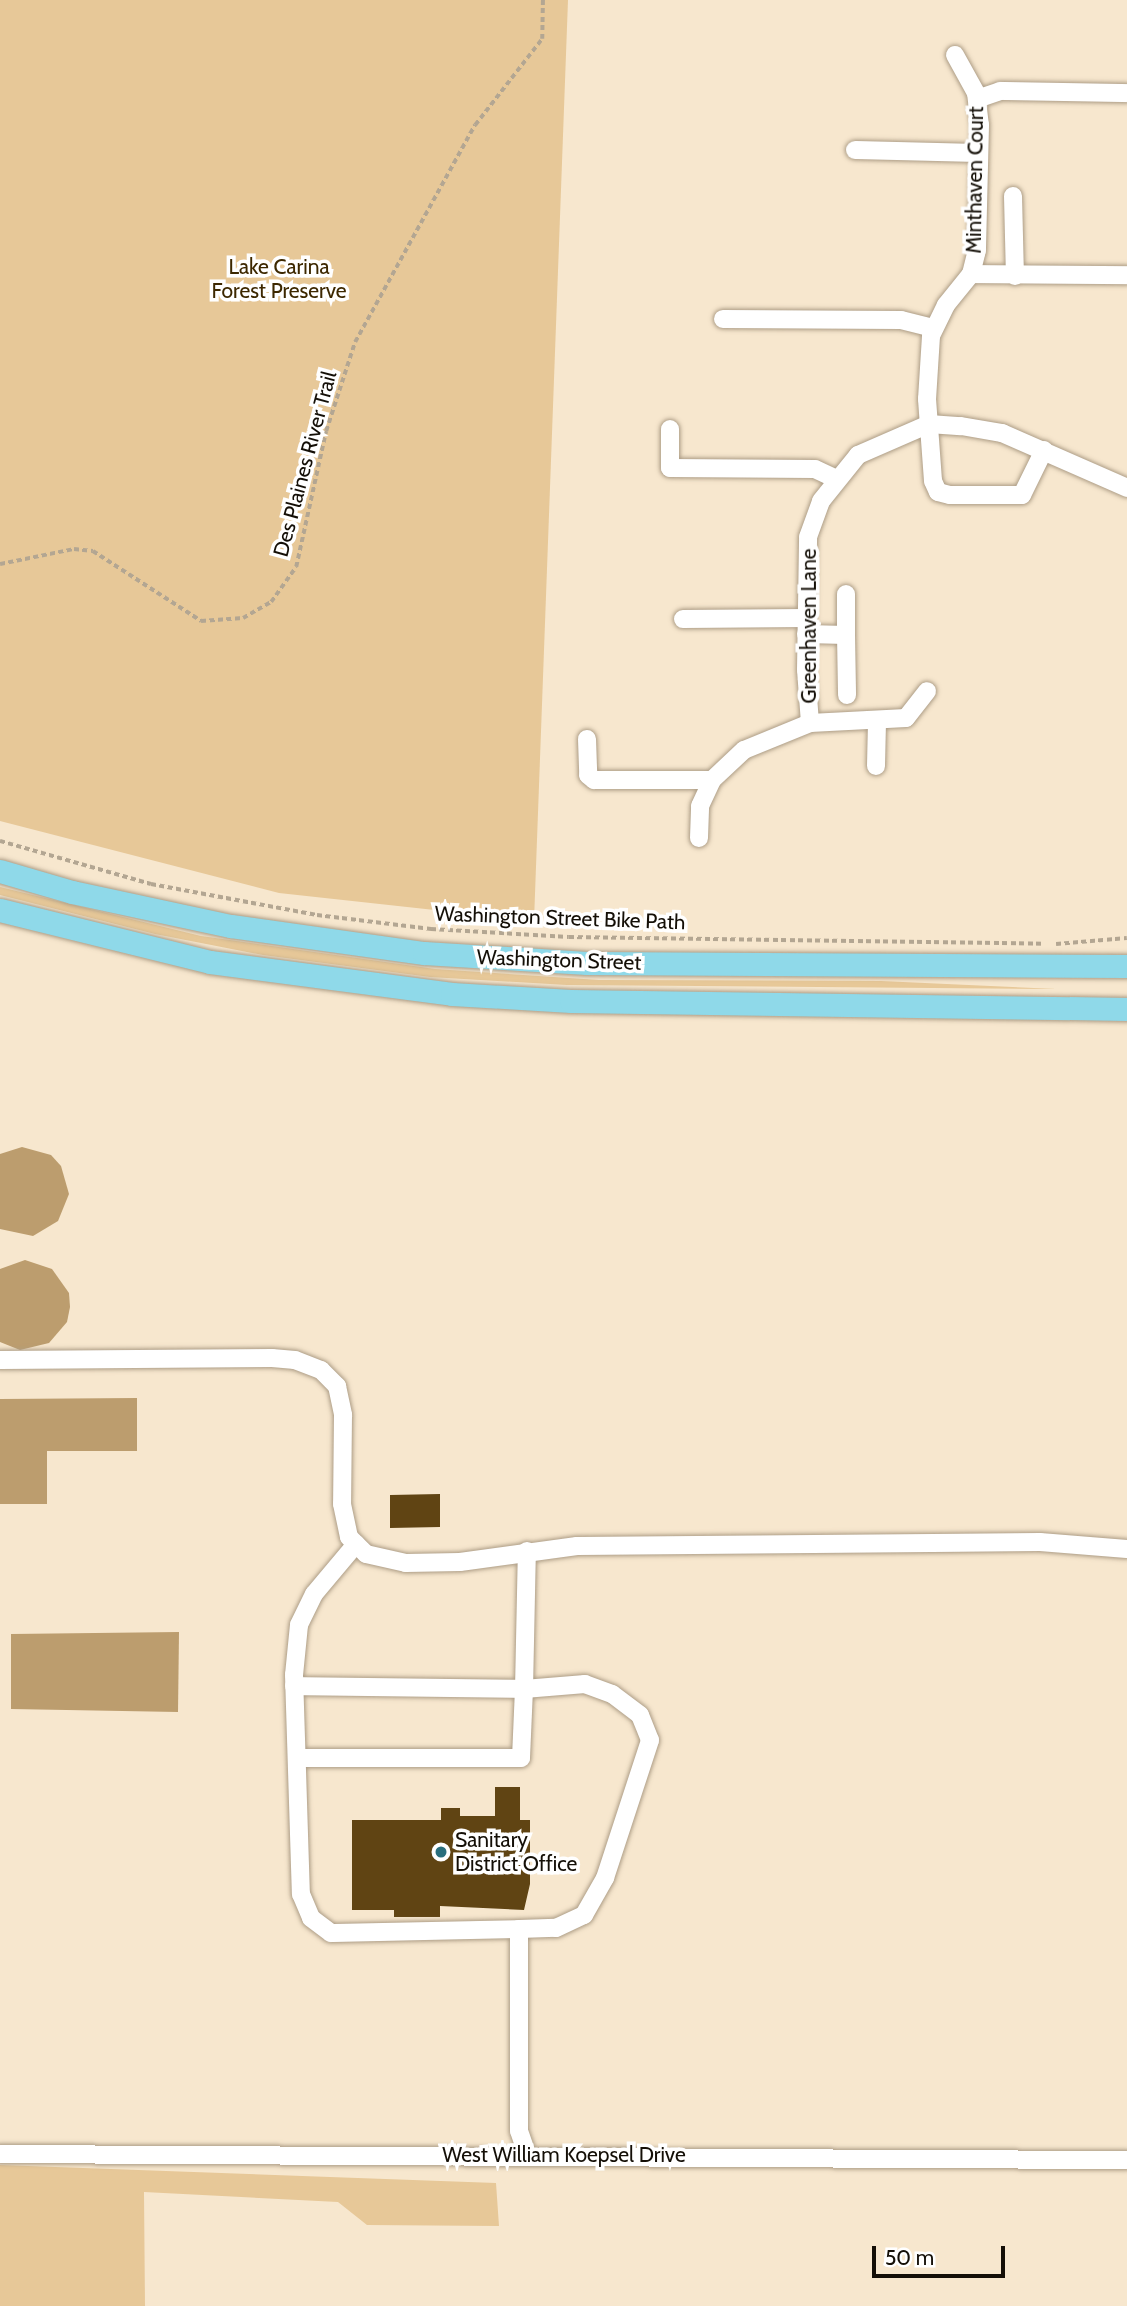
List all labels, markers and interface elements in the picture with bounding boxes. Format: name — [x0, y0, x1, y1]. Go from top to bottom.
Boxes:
street label: Minthaven Court — [961, 106, 989, 254]
park label: Lake Carina Forest Preserve — [211, 254, 347, 304]
street label: Des Plaines River Trail — [268, 368, 342, 560]
street label: Greenhaven Lane — [796, 548, 822, 704]
street label: Washington Street Bike Path — [434, 901, 686, 935]
street label: Washington Street — [476, 945, 642, 975]
place label: Sanitary District Office — [455, 1827, 577, 1877]
marker: Sanitary District Office — [433, 1844, 449, 1860]
street label: West William Koepsel Drive — [442, 2142, 686, 2168]
scale bar — [875, 2232, 1008, 2276]
text: 50 m — [885, 2245, 934, 2270]

